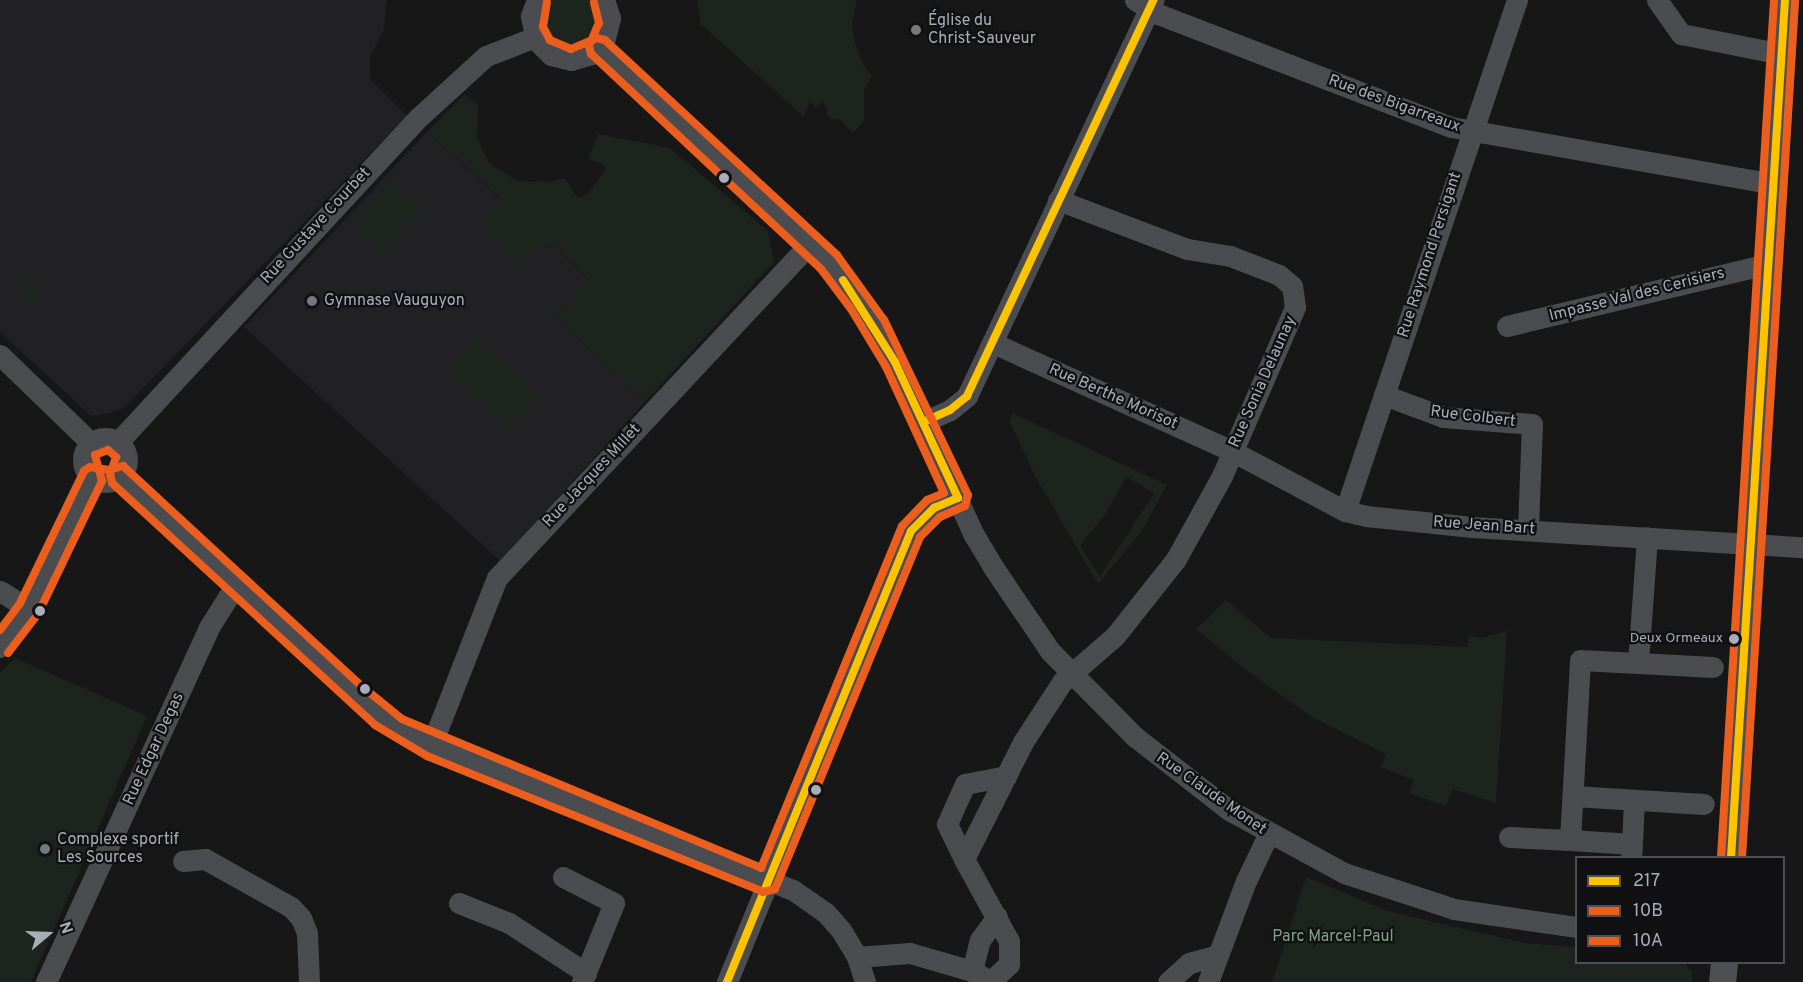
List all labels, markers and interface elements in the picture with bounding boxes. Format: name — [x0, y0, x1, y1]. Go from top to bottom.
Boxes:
place label: Église du Christ-Sauveur — [928, 11, 1036, 49]
marker: Église du Christ-Sauveur — [909, 23, 923, 37]
street label: Rue des Bigarreaux — [1325, 71, 1463, 137]
street label: Rue Gustave Courbet — [257, 164, 375, 288]
street label: Rue Raymond Persigant — [1394, 170, 1466, 340]
unlabelled marker — [718, 172, 730, 184]
street label: Impasse Val des Cerisiers — [1547, 264, 1727, 326]
place label: Gymnase Vauguyon — [324, 291, 465, 311]
marker: Gymnase Vauguyon — [305, 294, 319, 308]
street label: Rue Sonia Delaunay — [1225, 313, 1301, 451]
street label: Rue Berthe Morisot — [1046, 360, 1180, 434]
street label: Rue Colbert — [1429, 402, 1517, 432]
street label: Rue Jacques Millet — [539, 420, 645, 532]
street label: Rue Jean Bart — [1432, 513, 1536, 539]
unlabelled marker — [34, 605, 46, 617]
place label: Deux Ormeaux — [1630, 631, 1723, 647]
marker: Deux Ormeaux — [1728, 633, 1740, 645]
unlabelled marker — [359, 683, 371, 695]
street label: Rue Edgar Degas — [119, 690, 189, 808]
street label: Rue Claude Monet — [1152, 749, 1270, 839]
unlabelled marker — [810, 784, 822, 796]
place label: Complexe sportif Les Sources — [57, 830, 179, 868]
marker: Complexe sportif Les Sources — [38, 842, 52, 856]
legend — [1575, 856, 1785, 964]
text: 217 — [1633, 870, 1660, 893]
text: 10B — [1633, 900, 1663, 923]
north arrow — [18, 904, 78, 964]
text: N — [54, 919, 76, 937]
park label: Parc Marcel-Paul — [1272, 927, 1394, 947]
text: 10A — [1633, 930, 1663, 953]

